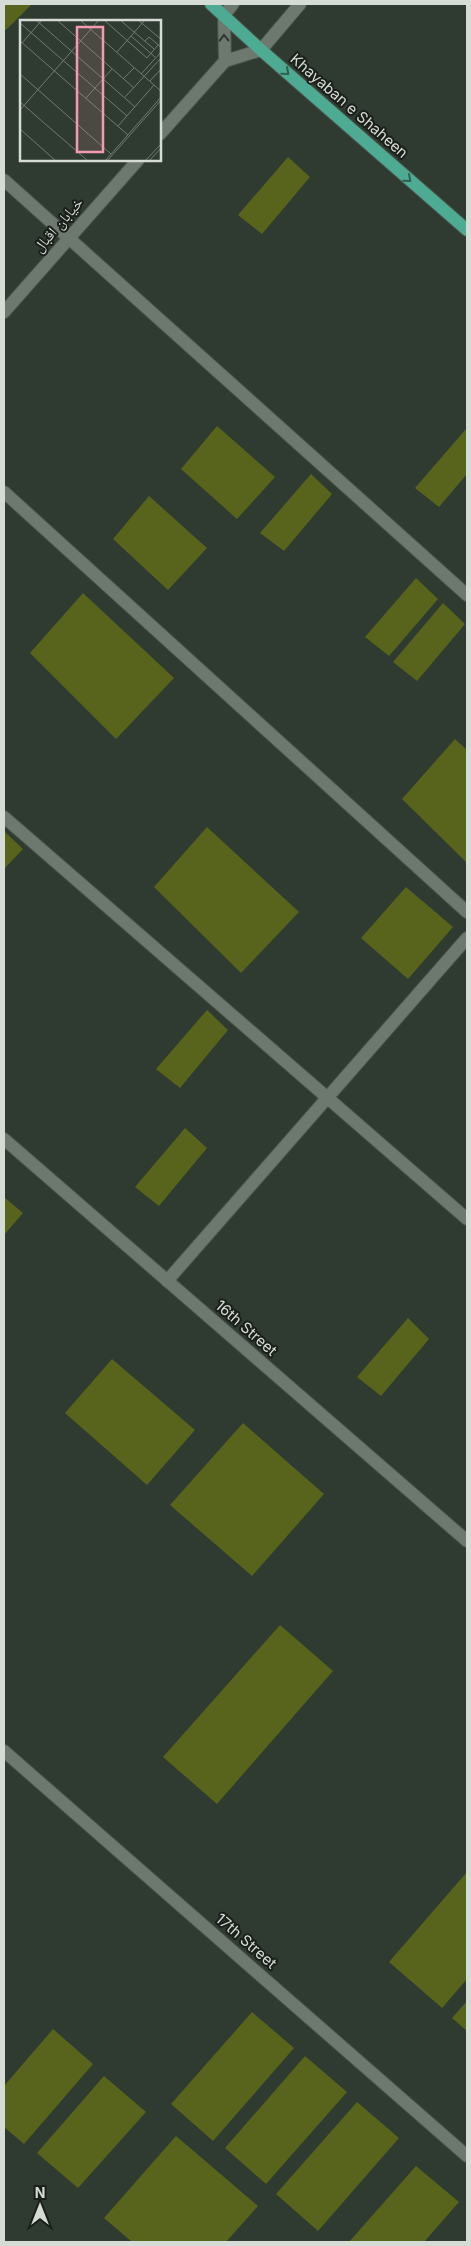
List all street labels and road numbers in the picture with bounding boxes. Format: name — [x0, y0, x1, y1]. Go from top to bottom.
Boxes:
street label: Khayaban e Shaheen — [287, 49, 412, 162]
street label: خیابان اقبال — [29, 193, 88, 257]
street label: 16th Street — [212, 1296, 281, 1360]
street label: 17th Street — [212, 1909, 281, 1972]

